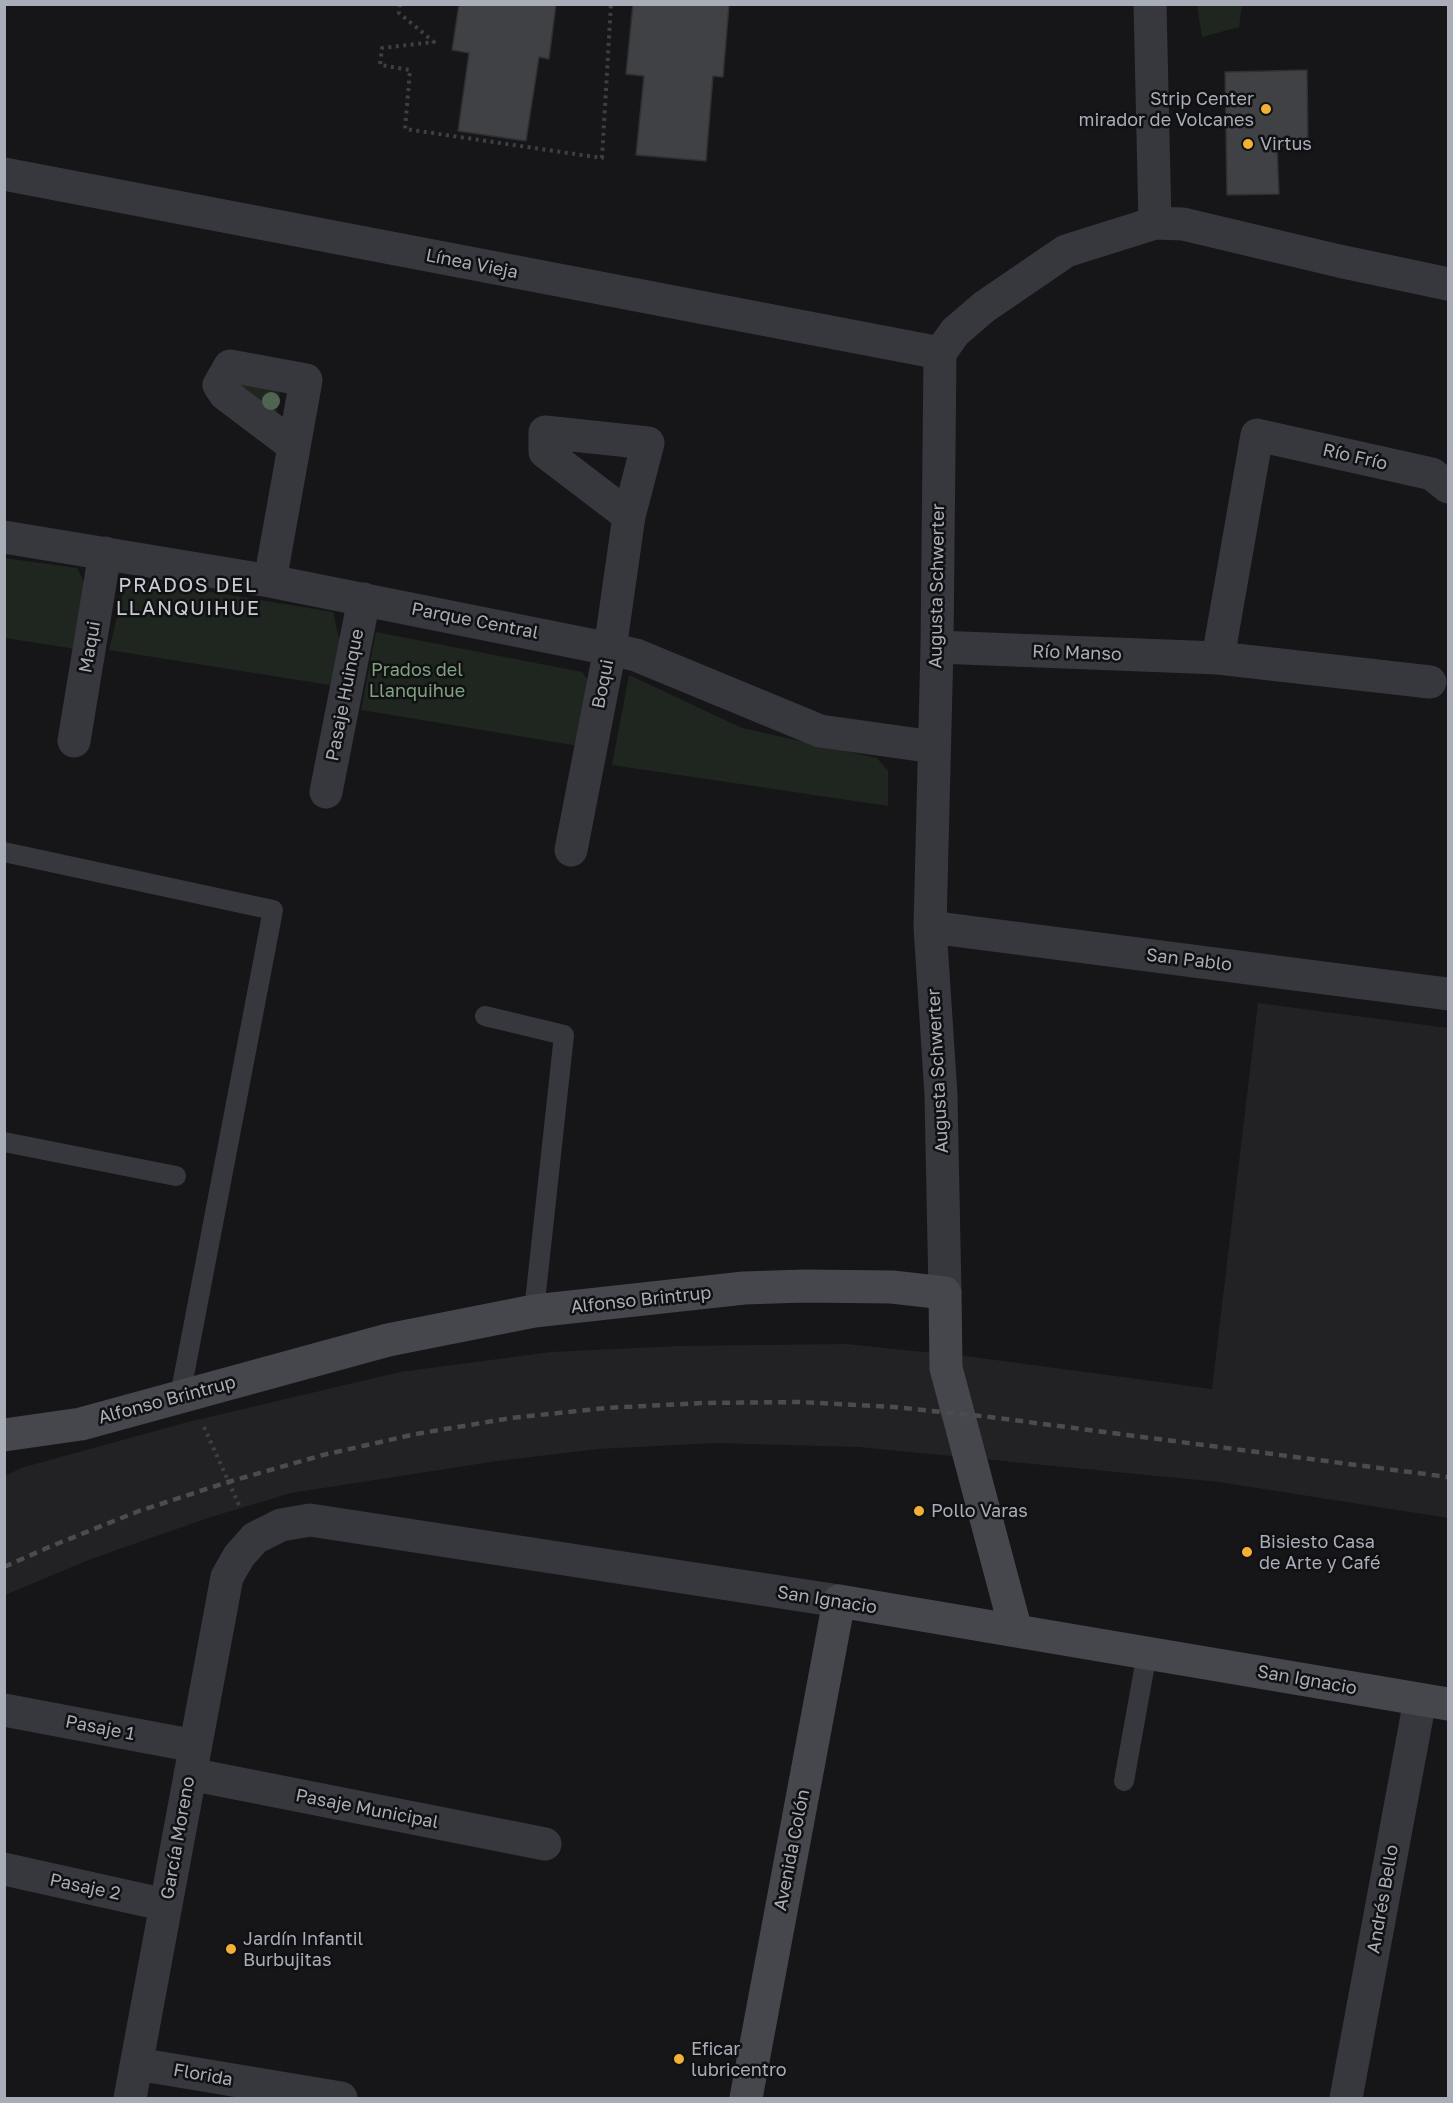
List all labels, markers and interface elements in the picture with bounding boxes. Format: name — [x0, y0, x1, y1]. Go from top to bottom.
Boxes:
place label: Strip Center mirador de Volcanes — [1078, 88, 1254, 130]
marker: Strip Center mirador de Volcanes — [1259, 102, 1273, 116]
place label: Virtus — [1260, 133, 1312, 155]
marker: Virtus — [1241, 137, 1255, 151]
street label: Línea Vieja — [424, 244, 520, 284]
street label: Río Frío — [1321, 439, 1389, 475]
street label: Augusta Schwerter — [925, 503, 949, 669]
district label: PRADOS DEL LLANQUIHUE — [116, 574, 260, 621]
street label: Parque Central — [410, 598, 540, 644]
street label: Maqui — [75, 619, 105, 675]
street label: Pasaje Huinque — [322, 627, 368, 763]
street label: Río Manso — [1032, 641, 1122, 665]
street label: Boqui — [588, 658, 618, 710]
park label: Prados del Llanquihue — [369, 659, 465, 702]
street label: San Pablo — [1145, 944, 1233, 976]
street label: Augusta Schwerter — [923, 988, 953, 1154]
street label: Alfonso Brintrup — [570, 1282, 712, 1318]
street label: Alfonso Brintrup — [96, 1371, 238, 1429]
place label: Pollo Varas — [931, 1500, 1028, 1522]
marker: Pollo Varas — [912, 1504, 926, 1518]
place label: Bisiesto Casa de Arte y Café — [1259, 1531, 1380, 1574]
marker: Bisiesto Casa de Arte y Café — [1240, 1545, 1254, 1559]
street label: San Ignacio — [776, 1581, 878, 1619]
street label: San Ignacio — [1256, 1661, 1358, 1699]
street label: Pasaje 1 — [64, 1711, 136, 1745]
street label: García Moreno — [157, 1775, 199, 1901]
street label: Pasaje Municipal — [294, 1785, 440, 1833]
street label: Avenida Colón — [770, 1787, 814, 1913]
street label: Andrés Bello — [1363, 1843, 1403, 1955]
street label: Pasaje 2 — [48, 1869, 122, 1905]
place label: Jardín Infantil Burbujitas — [243, 1928, 363, 1970]
marker: Jardín Infantil Burbujitas — [224, 1942, 238, 1956]
place label: Eficar lubricentro — [691, 2038, 787, 2080]
marker: Eficar lubricentro — [672, 2052, 686, 2066]
street label: Florida — [171, 2059, 235, 2091]

